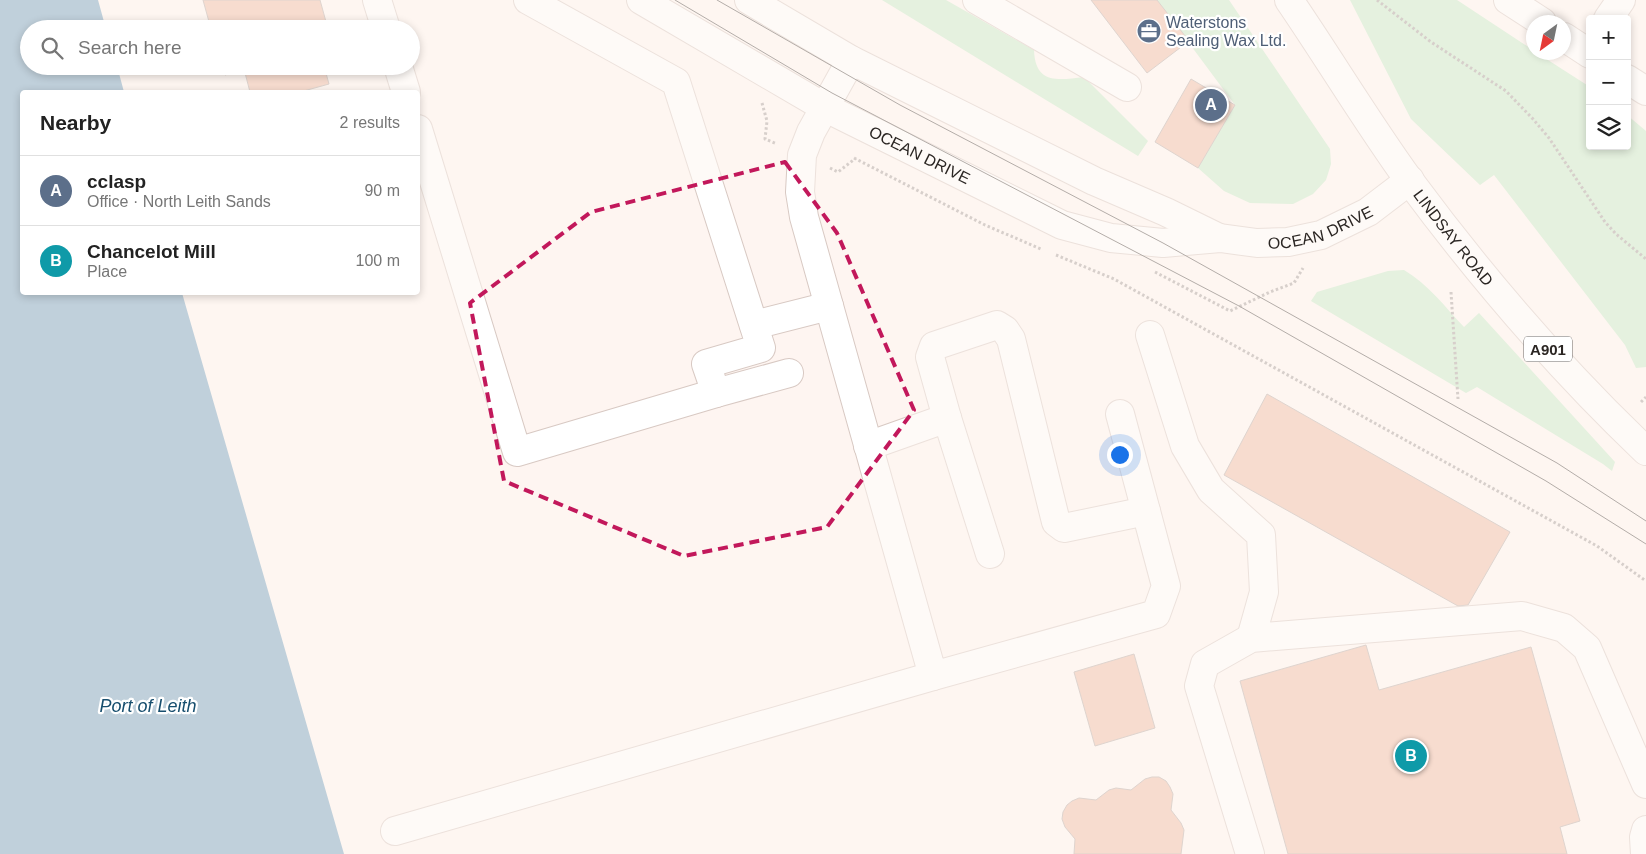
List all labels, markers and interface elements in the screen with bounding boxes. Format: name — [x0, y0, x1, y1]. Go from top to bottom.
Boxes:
place label: Waterstons Sealing Wax Ltd. — [1166, 14, 1286, 49]
north arrow — [1526, 15, 1571, 60]
map controls — [1586, 15, 1631, 150]
button: + — [1586, 15, 1631, 60]
office icon: Waterstons Sealing Wax Ltd. — [1136, 18, 1162, 44]
search box — [20, 20, 420, 75]
icon: search — [38, 34, 66, 62]
text: Search here — [78, 37, 182, 58]
button: − — [1586, 60, 1631, 105]
pin: A — [1195, 86, 1227, 124]
button: layers — [1586, 105, 1631, 150]
text: Nearby — [40, 111, 111, 134]
text: 2 results — [340, 114, 400, 131]
street label: OCEAN DRIVE — [867, 122, 973, 187]
text: cclasp — [87, 171, 146, 192]
text: A — [50, 182, 62, 199]
text: 90 m — [364, 182, 400, 199]
street label: LINDSAY ROAD — [1410, 186, 1497, 289]
text: Office · North Leith Sands — [87, 193, 271, 210]
street label: OCEAN DRIVE — [1267, 203, 1375, 251]
text: Chancelot Mill — [87, 241, 216, 262]
text: B — [50, 252, 62, 269]
text: 100 m — [356, 252, 400, 269]
text: Place — [87, 263, 127, 280]
road number: A901 — [1524, 336, 1572, 362]
your location — [1107, 442, 1133, 468]
water label: Port of Leith — [99, 696, 197, 716]
pin: B — [1395, 737, 1427, 775]

